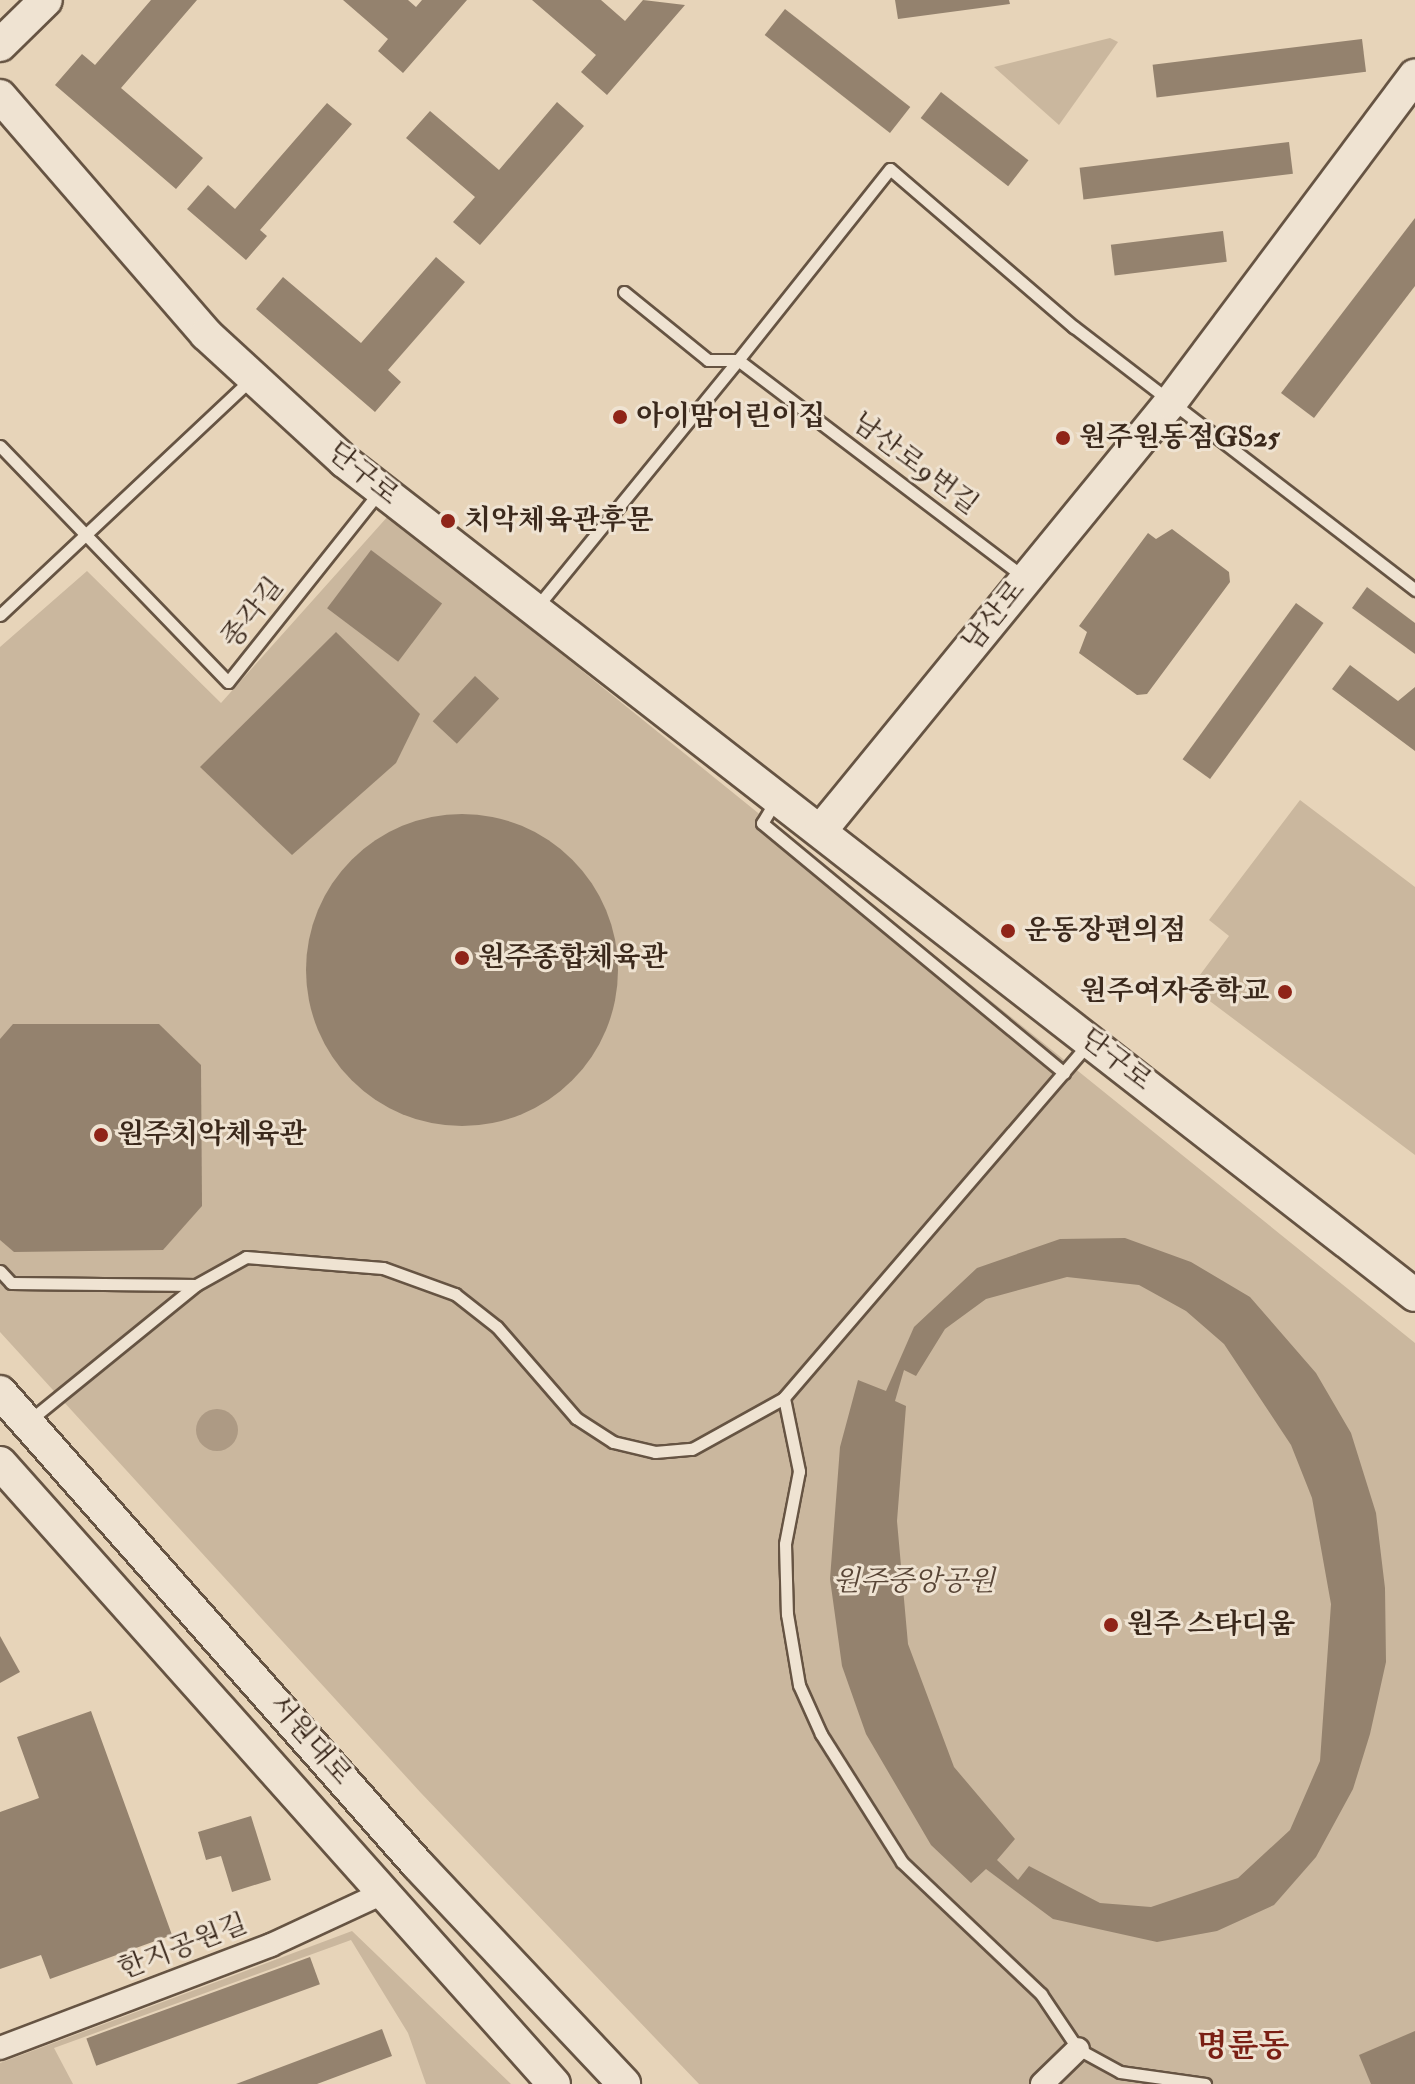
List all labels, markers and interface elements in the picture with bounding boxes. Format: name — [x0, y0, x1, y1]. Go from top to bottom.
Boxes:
place label: 아이맘어린이집 — [636, 400, 825, 434]
street label: 남산로9번길 — [845, 406, 985, 522]
marker: 아이맘어린이집 — [611, 408, 629, 426]
place label: 원주원동점GS25 — [1079, 421, 1280, 455]
marker: 원주원동점GS25 — [1054, 429, 1072, 447]
street label: 단구로 — [321, 435, 405, 513]
place label: 치악체육관후문 — [464, 504, 653, 538]
marker: 치악체육관후문 — [439, 512, 457, 530]
street label: 종각길 — [215, 571, 291, 655]
street label: 남산로 — [955, 574, 1033, 658]
place label: 운동장편의점 — [1024, 914, 1186, 948]
marker: 운동장편의점 — [999, 922, 1017, 940]
place label: 원주종합체육관 — [478, 941, 667, 975]
marker: 원주종합체육관 — [453, 949, 471, 967]
place label: 원주여자중학교 — [1080, 975, 1269, 1009]
marker: 원주여자중학교 — [1276, 983, 1294, 1001]
street label: 단구로 — [1074, 1022, 1158, 1098]
place label: 원주치악체육관 — [117, 1118, 306, 1152]
marker: 원주치악체육관 — [92, 1126, 110, 1144]
park label: 원주중앙공원 — [833, 1565, 995, 1599]
place label: 원주 스타디움 — [1127, 1608, 1295, 1642]
marker: 원주 스타디움 — [1102, 1616, 1120, 1634]
street label: 서원대로 — [262, 1688, 358, 1792]
street label: 한지공원길 — [114, 1907, 252, 1987]
district label: 명륜동 — [1197, 2027, 1289, 2065]

